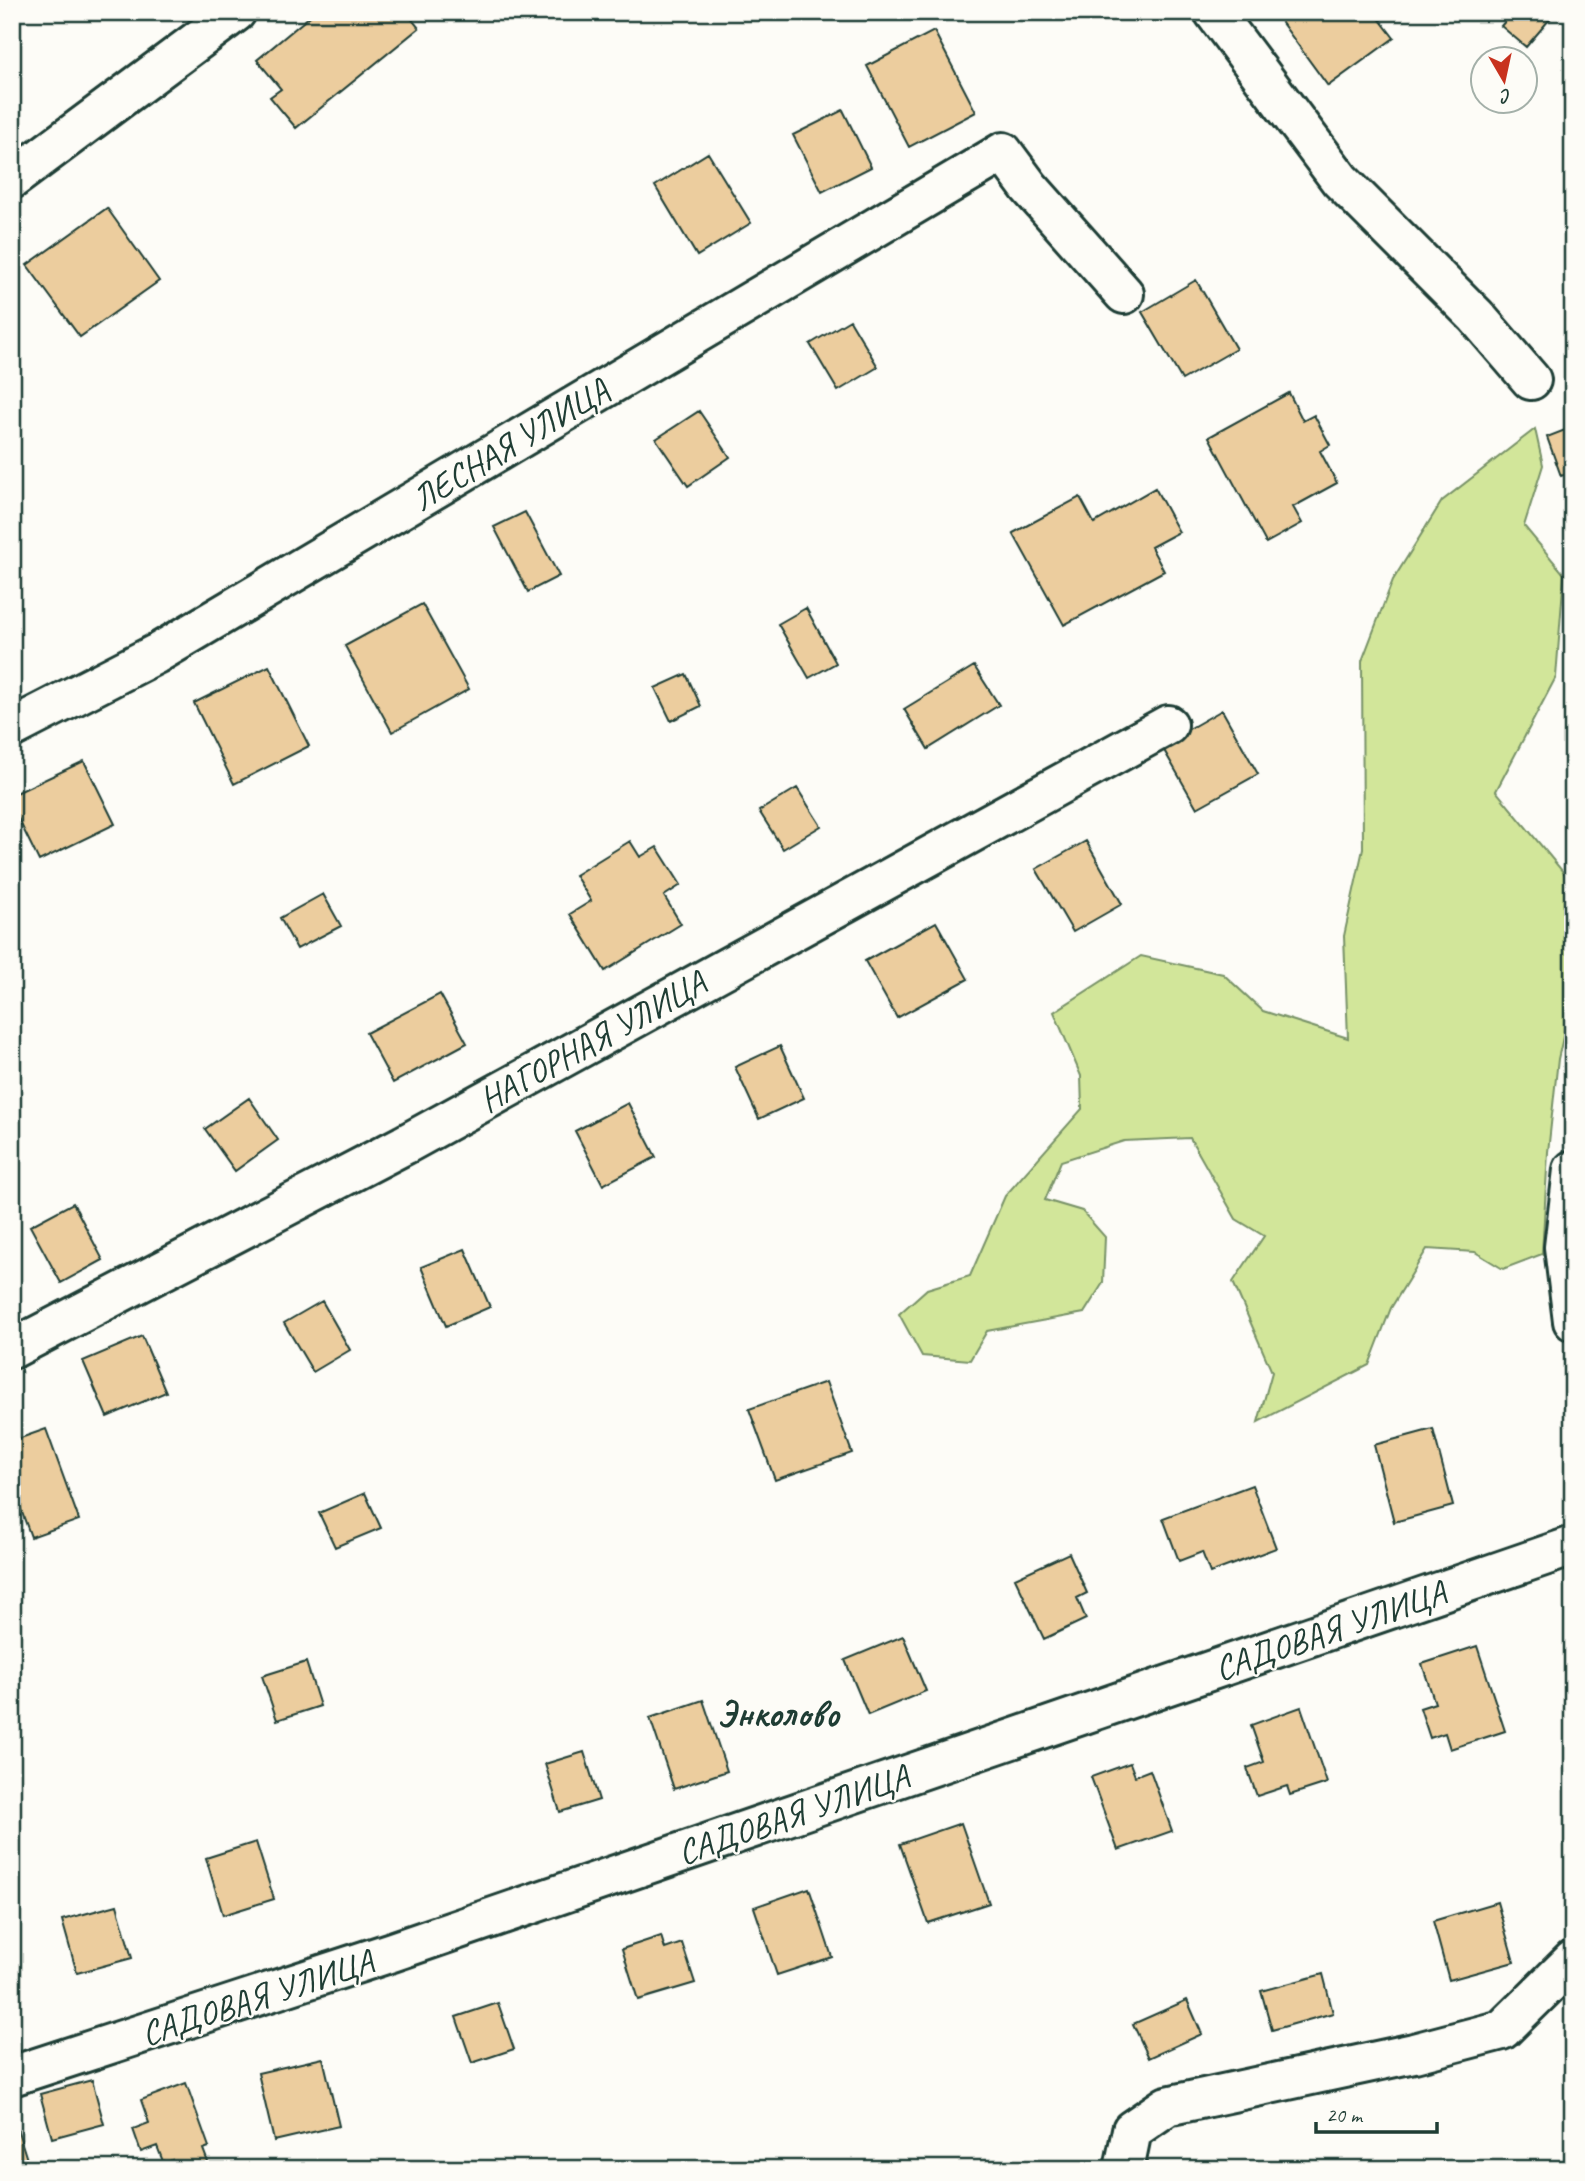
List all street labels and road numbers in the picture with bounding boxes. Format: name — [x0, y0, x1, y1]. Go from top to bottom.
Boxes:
street label: ЛЕСНАЯ УЛИЦА — [403, 367, 619, 521]
street label: НАГОРНАЯ УЛИЦА — [471, 960, 715, 1122]
street label: САДОВАЯ УЛИЦА — [1209, 1569, 1453, 1691]
street label: САДОВАЯ УЛИЦА — [672, 1753, 916, 1875]
street label: САДОВАЯ УЛИЦА — [135, 1938, 380, 2056]

